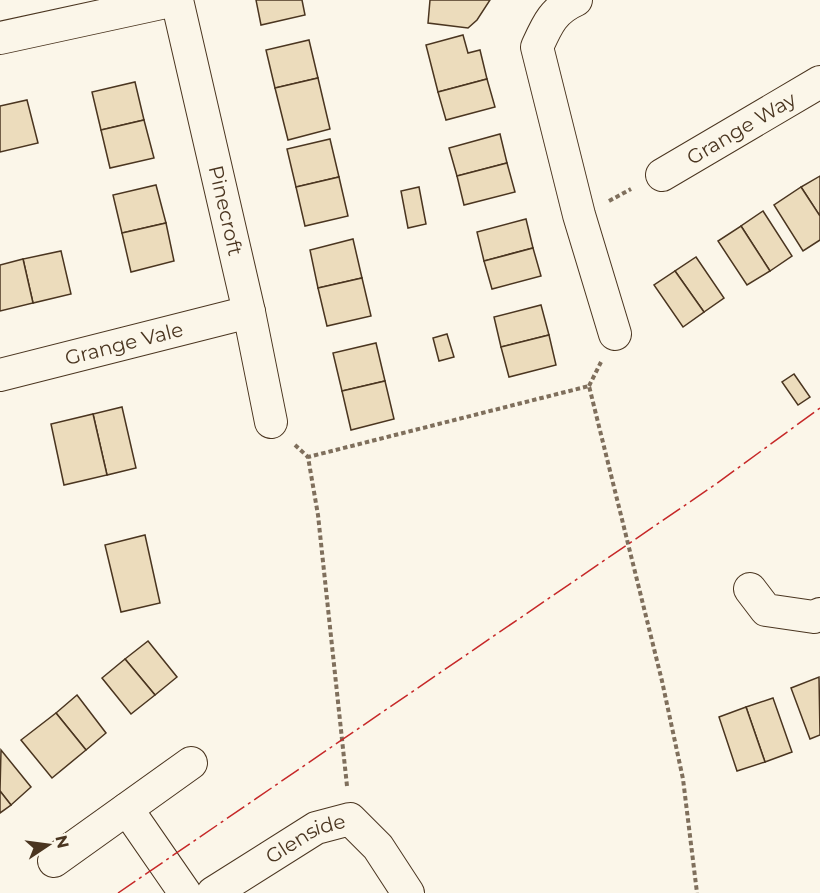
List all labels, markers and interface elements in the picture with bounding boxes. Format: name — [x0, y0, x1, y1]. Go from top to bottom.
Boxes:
street label: Grange Way — [682, 87, 800, 170]
street label: Pinecroft — [204, 163, 248, 258]
street label: Grange Vale — [62, 317, 186, 370]
street label: Glenside — [261, 809, 348, 869]
north arrow — [18, 815, 78, 875]
text: N — [51, 833, 73, 850]

